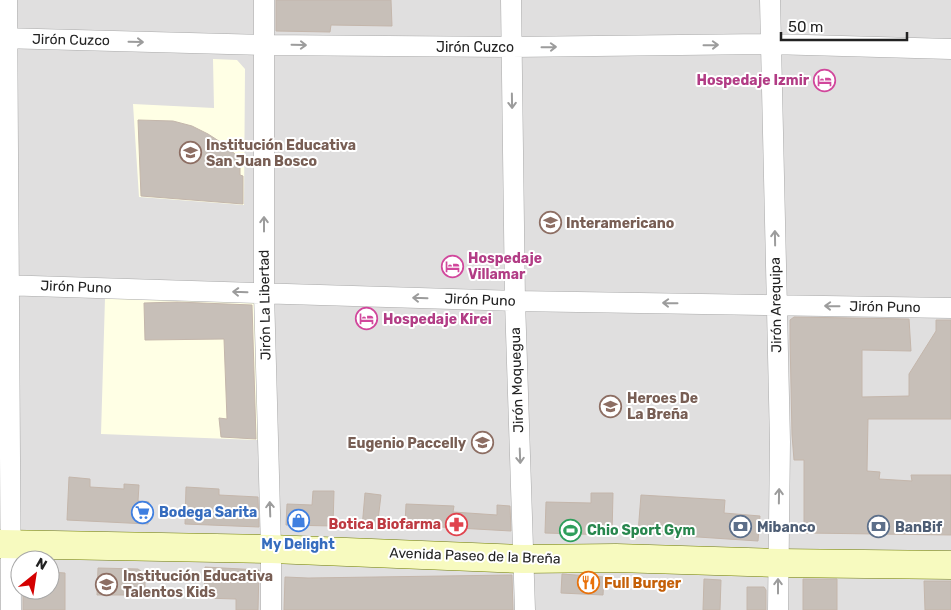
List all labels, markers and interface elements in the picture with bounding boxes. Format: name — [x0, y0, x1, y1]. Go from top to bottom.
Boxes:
scale bar — [781, 10, 907, 42]
text: 50 m — [788, 18, 823, 36]
street label: Jirón Cuzco — [32, 31, 110, 49]
one-way arrow — [128, 37, 144, 46]
street label: Jirón Cuzco — [436, 39, 514, 56]
one-way arrow — [290, 40, 306, 50]
one-way arrow — [702, 40, 719, 50]
one-way arrow — [540, 42, 556, 52]
hotel icon: Hospedaje Izmir — [813, 68, 837, 92]
place label: Hospedaje Izmir — [697, 72, 810, 89]
one-way arrow — [507, 92, 517, 109]
place label: Institución Educativa San Juan Bosco — [206, 137, 356, 170]
school or university icon: Institución Educativa San Juan Bosco — [178, 141, 202, 165]
school or university icon: Interamericano — [538, 211, 562, 235]
place label: Interamericano — [566, 215, 674, 232]
one-way arrow — [259, 216, 269, 232]
one-way arrow — [770, 230, 779, 246]
street label: Jirón La Libertad — [256, 249, 274, 361]
place label: Hospedaje Villamar — [468, 250, 542, 283]
hotel icon: Hospedaje Villamar — [440, 254, 464, 278]
street label: Jirón Arequipa — [767, 257, 785, 353]
street label: Jirón Puno — [40, 277, 112, 297]
one-way arrow — [232, 288, 248, 297]
street label: Jirón Puno — [444, 290, 516, 310]
one-way arrow — [412, 293, 428, 303]
one-way arrow — [662, 298, 678, 308]
street label: Jirón Puno — [849, 298, 921, 316]
one-way arrow — [825, 301, 841, 310]
hotel icon: Hospedaje Kirei — [355, 307, 379, 331]
place label: Hospedaje Kirei — [383, 311, 492, 328]
street label: Jirón Moquegua — [507, 327, 527, 433]
place label: Heroes De La Breña — [627, 390, 698, 423]
school or university icon: Heroes De La Breña — [599, 394, 623, 418]
school or university icon: Eugenio Paccelly — [470, 431, 494, 455]
place label: Eugenio Paccelly — [348, 435, 467, 452]
one-way arrow — [515, 448, 524, 464]
one-way arrow — [774, 489, 784, 505]
supermarket icon: Bodega Sarita — [131, 500, 155, 524]
one-way arrow — [265, 501, 275, 518]
place label: Bodega Sarita — [159, 504, 257, 521]
shop icon: My Delight — [286, 509, 310, 533]
pharmacy icon: Botica Biofarma — [445, 512, 469, 536]
bank icon: Mibanco — [729, 515, 753, 539]
bank icon: BanBif — [867, 515, 891, 539]
place label: Botica Biofarma — [328, 516, 441, 533]
sports icon: Chio Sport Gym — [559, 518, 583, 542]
place label: Mibanco — [757, 519, 816, 536]
place label: BanBif — [895, 519, 943, 536]
place label: Chio Sport Gym — [587, 522, 695, 539]
place label: My Delight — [261, 536, 335, 553]
street label: Avenida Paseo de la Breña — [389, 545, 561, 567]
north arrow — [10, 550, 60, 600]
text: N — [33, 554, 50, 574]
place label: Institución Educativa Talentos Kids — [123, 568, 273, 601]
restaurant icon: Full Burger — [576, 571, 600, 595]
school or university icon: Institución Educativa Talentos Kids — [95, 572, 119, 596]
place label: Full Burger — [604, 575, 682, 592]
one-way arrow — [773, 579, 783, 595]

